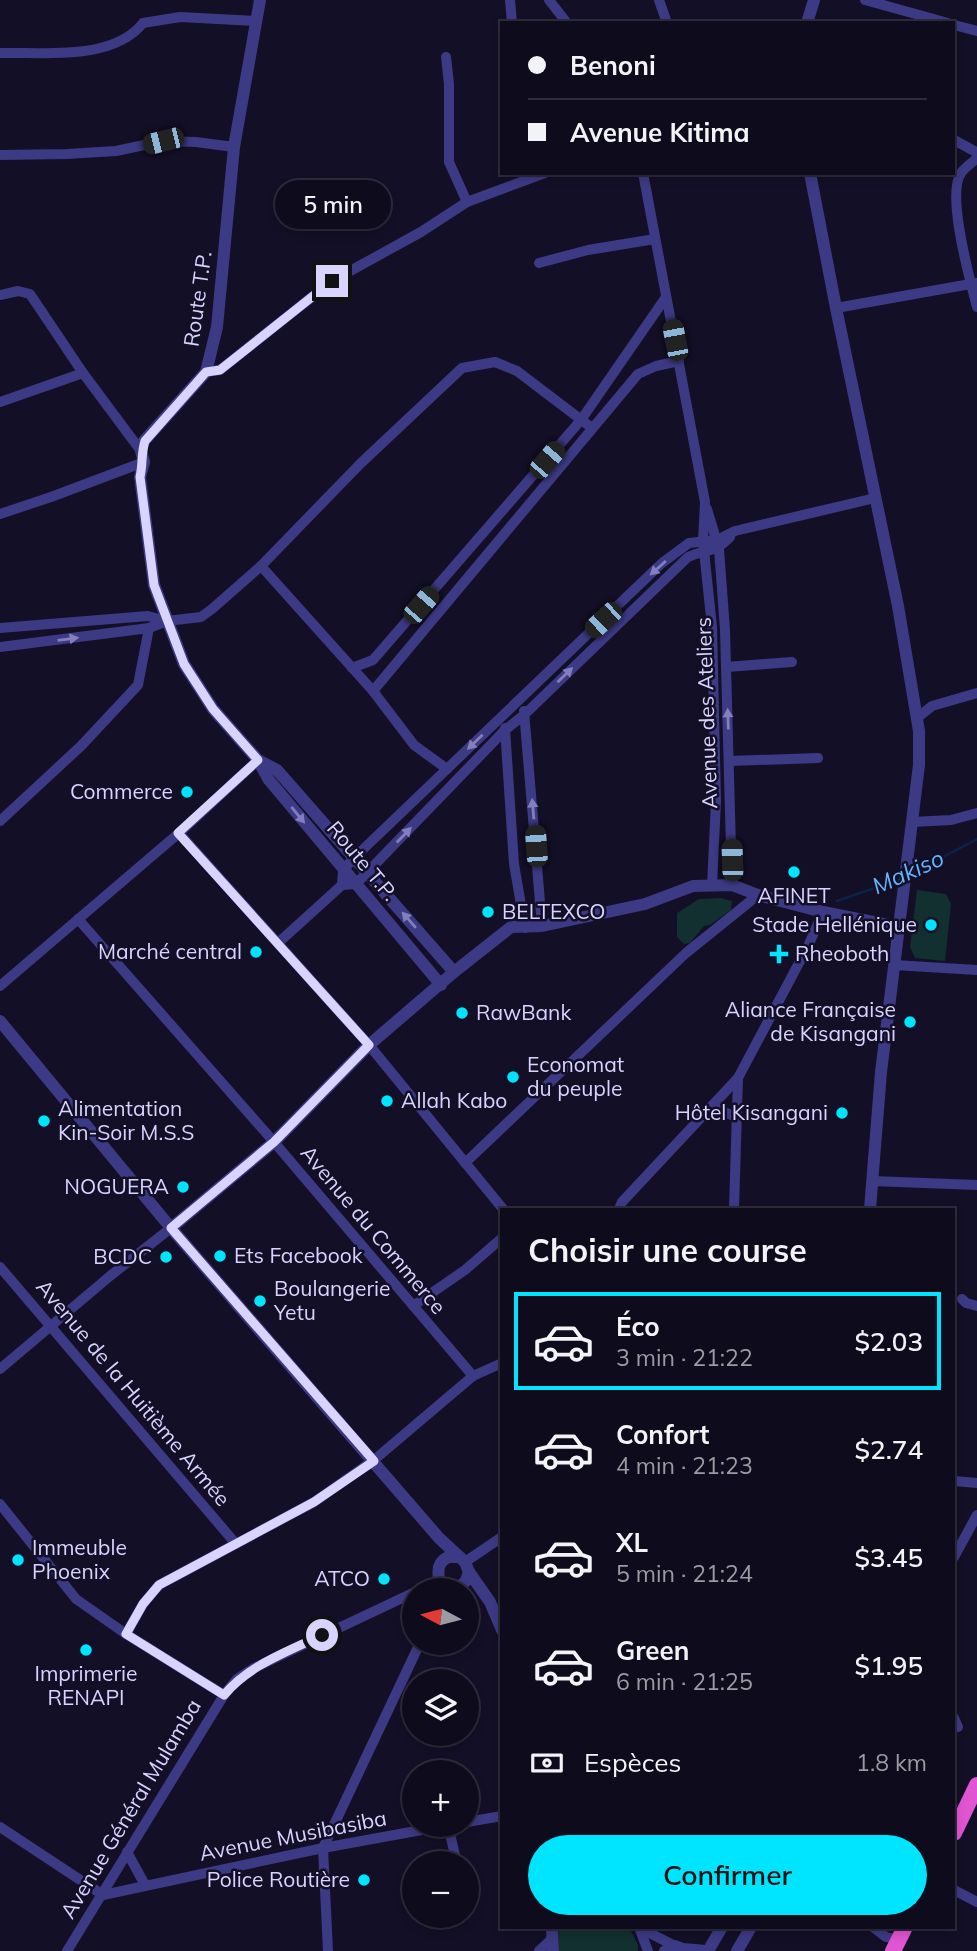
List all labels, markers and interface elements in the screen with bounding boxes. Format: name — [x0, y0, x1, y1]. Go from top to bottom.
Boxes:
text: Benoni — [570, 49, 656, 82]
text: Avenue Kitima — [570, 116, 750, 149]
car — [141, 126, 186, 156]
callout: 5 min — [274, 180, 390, 229]
text: 5 min — [303, 190, 363, 219]
street label: Route T.P. — [177, 249, 217, 348]
route end — [316, 265, 348, 297]
car — [661, 317, 690, 363]
car — [526, 437, 569, 483]
one-way arrow — [649, 560, 666, 575]
car — [400, 582, 443, 628]
car — [581, 598, 626, 642]
street label: Avenue des Ateliers — [690, 617, 722, 809]
one-way arrow — [57, 633, 79, 644]
one-way arrow — [556, 668, 573, 684]
one-way arrow — [722, 707, 733, 729]
one-way arrow — [467, 733, 484, 749]
place label: Commerce — [70, 778, 173, 804]
marker: Commerce — [179, 784, 195, 800]
one-way arrow — [527, 798, 538, 820]
one-way arrow — [290, 806, 305, 823]
street label: Route T.P. — [322, 815, 404, 906]
car — [525, 824, 548, 868]
one-way arrow — [395, 827, 411, 844]
car — [721, 839, 744, 881]
water label: Makiso — [867, 843, 948, 900]
marker: AFINET — [786, 864, 802, 880]
place label: AFINET — [757, 882, 831, 908]
place label: BELTEXCO — [502, 898, 606, 924]
marker: BELTEXCO — [480, 904, 496, 920]
place label: Stade Hellénique — [752, 911, 917, 937]
one-way arrow — [402, 912, 417, 929]
marker: Stade Hellénique — [923, 917, 939, 933]
place label: Marché central — [98, 938, 242, 964]
place label: Rheoboth — [795, 940, 889, 966]
marker: Marché central — [248, 944, 264, 960]
marker: Rheoboth — [769, 944, 789, 964]
place label: Aliance Française de Kisangani — [725, 996, 896, 1046]
place label: RawBank — [476, 999, 571, 1025]
marker: RawBank — [454, 1005, 470, 1021]
marker: Aliance Française de Kisangani — [902, 1014, 918, 1030]
place label: Economat du peuple — [527, 1051, 624, 1101]
marker: Economat du peuple — [505, 1069, 521, 1085]
place label: Allah Kabo — [401, 1087, 507, 1113]
marker: Allah Kabo — [379, 1093, 395, 1109]
place label: Alimentation Kin-Soir M.S.S — [58, 1095, 194, 1145]
place label: Hôtel Kisangani — [675, 1099, 828, 1125]
marker: Hôtel Kisangani — [834, 1105, 850, 1121]
marker: Alimentation Kin-Soir M.S.S — [36, 1113, 52, 1129]
street label: Avenue du Commerce — [296, 1140, 452, 1319]
place label: NOGUERA — [64, 1173, 170, 1199]
marker: NOGUERA — [175, 1179, 191, 1195]
text: Choisir une course — [528, 1230, 807, 1270]
place label: Ets Facebook — [234, 1242, 363, 1268]
place label: BCDC — [93, 1243, 152, 1269]
marker: Ets Facebook — [212, 1248, 228, 1264]
marker: BCDC — [158, 1249, 174, 1265]
street label: Avenue de la Huitième Armée — [31, 1274, 236, 1511]
place label: Boulangerie Yetu — [273, 1275, 390, 1325]
marker: Boulangerie Yetu — [252, 1293, 268, 1309]
icon: car — [532, 1310, 595, 1373]
text: Éco — [616, 1310, 660, 1343]
text: $2.03 — [854, 1325, 923, 1358]
text: 3 min · 21:22 — [616, 1343, 753, 1372]
icon: car — [532, 1418, 595, 1481]
text: Confort — [616, 1418, 709, 1451]
text: $2.74 — [854, 1433, 923, 1466]
text: 4 min · 21:23 — [616, 1451, 753, 1480]
icon: car — [532, 1526, 595, 1589]
text: XL — [616, 1526, 648, 1559]
place label: Immeuble Phoenix — [32, 1534, 127, 1584]
text: $3.45 — [854, 1541, 923, 1574]
marker: Immeuble Phoenix — [10, 1552, 26, 1568]
text: 5 min · 21:24 — [616, 1559, 753, 1588]
place label: ATCO — [314, 1565, 370, 1591]
marker: ATCO — [376, 1571, 392, 1587]
north arrow — [402, 1578, 480, 1656]
map controls — [402, 1578, 479, 1928]
route start — [306, 1619, 338, 1651]
icon: car — [532, 1634, 595, 1697]
text: Green — [616, 1634, 689, 1667]
marker: Imprimerie RENAPI — [78, 1642, 94, 1658]
text: $1.95 — [854, 1649, 923, 1682]
place label: Imprimerie RENAPI — [34, 1660, 138, 1710]
text: 6 min · 21:25 — [616, 1667, 753, 1696]
button: layers — [402, 1669, 479, 1746]
street label: Avenue Général Mulamba — [54, 1694, 206, 1923]
icon: cash — [528, 1744, 566, 1782]
text: Espèces — [584, 1746, 681, 1779]
text: 1.8 km — [856, 1748, 927, 1777]
button: + — [402, 1760, 479, 1837]
street label: Avenue Musibasiba — [197, 1804, 389, 1866]
button: Confirmer — [528, 1835, 927, 1915]
button: − — [402, 1851, 479, 1928]
place label: Police Routière — [207, 1866, 350, 1892]
marker: Police Routière — [356, 1872, 372, 1888]

